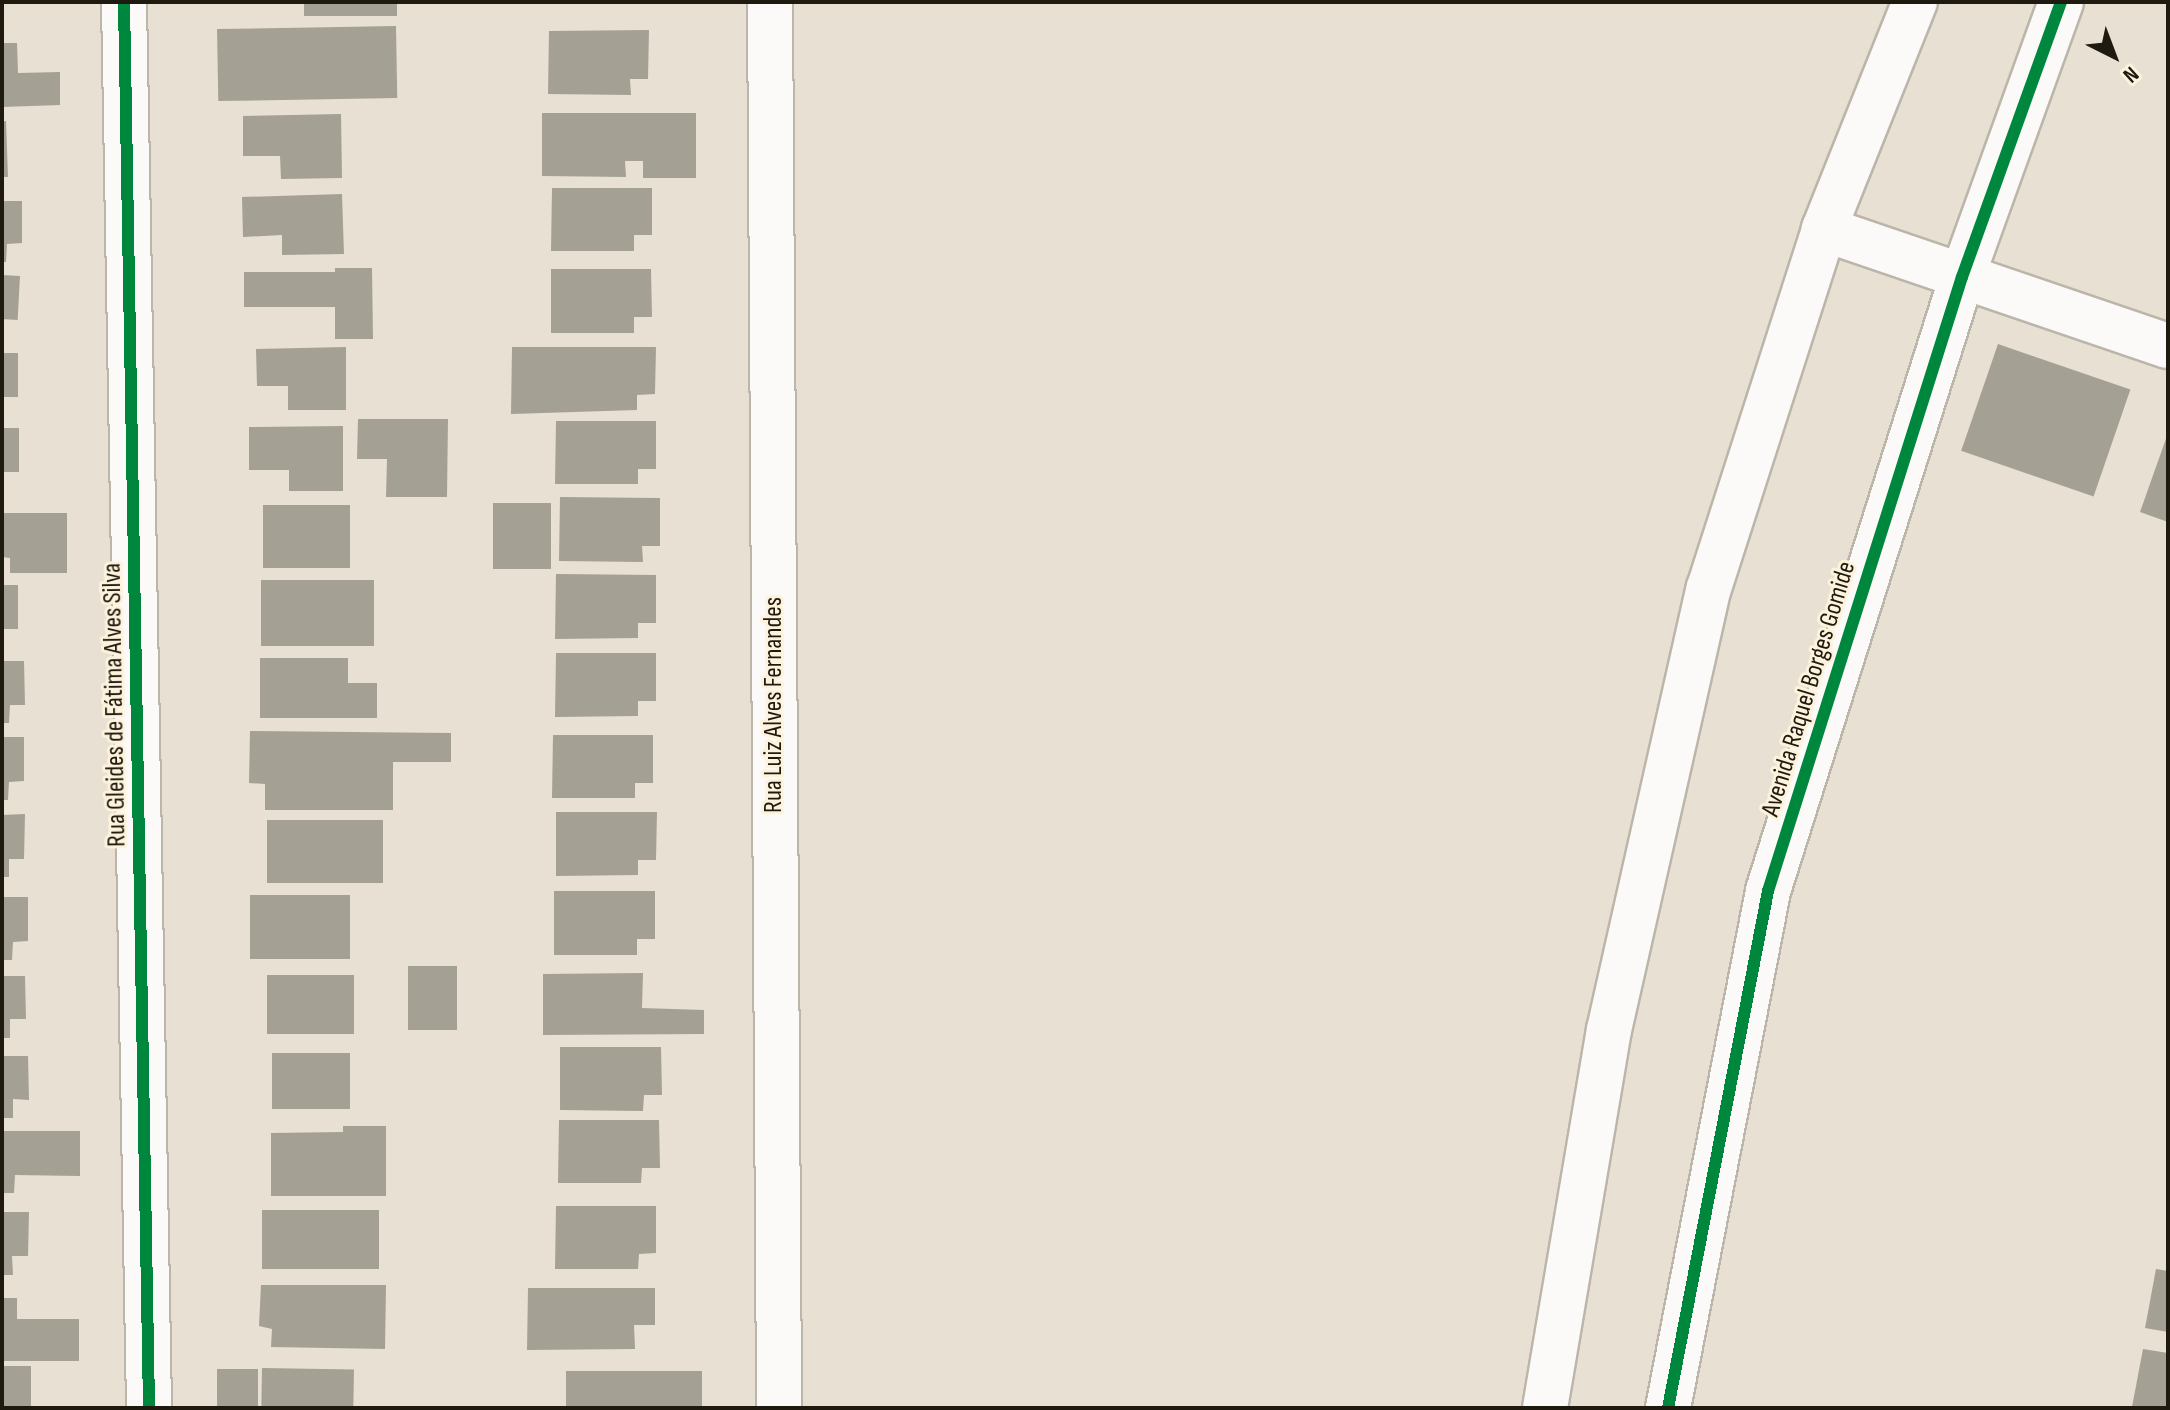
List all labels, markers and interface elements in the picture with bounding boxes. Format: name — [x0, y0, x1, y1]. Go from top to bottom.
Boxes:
north arrow — [2074, 16, 2154, 96]
text: N — [2117, 60, 2144, 88]
street label: Avenida Raquel Borges Gomide — [1755, 558, 1863, 820]
street label: Rua Gleides de Fátima Alves Silva — [97, 563, 133, 847]
street label: Rua Luiz Alves Fernandes — [758, 597, 790, 813]

